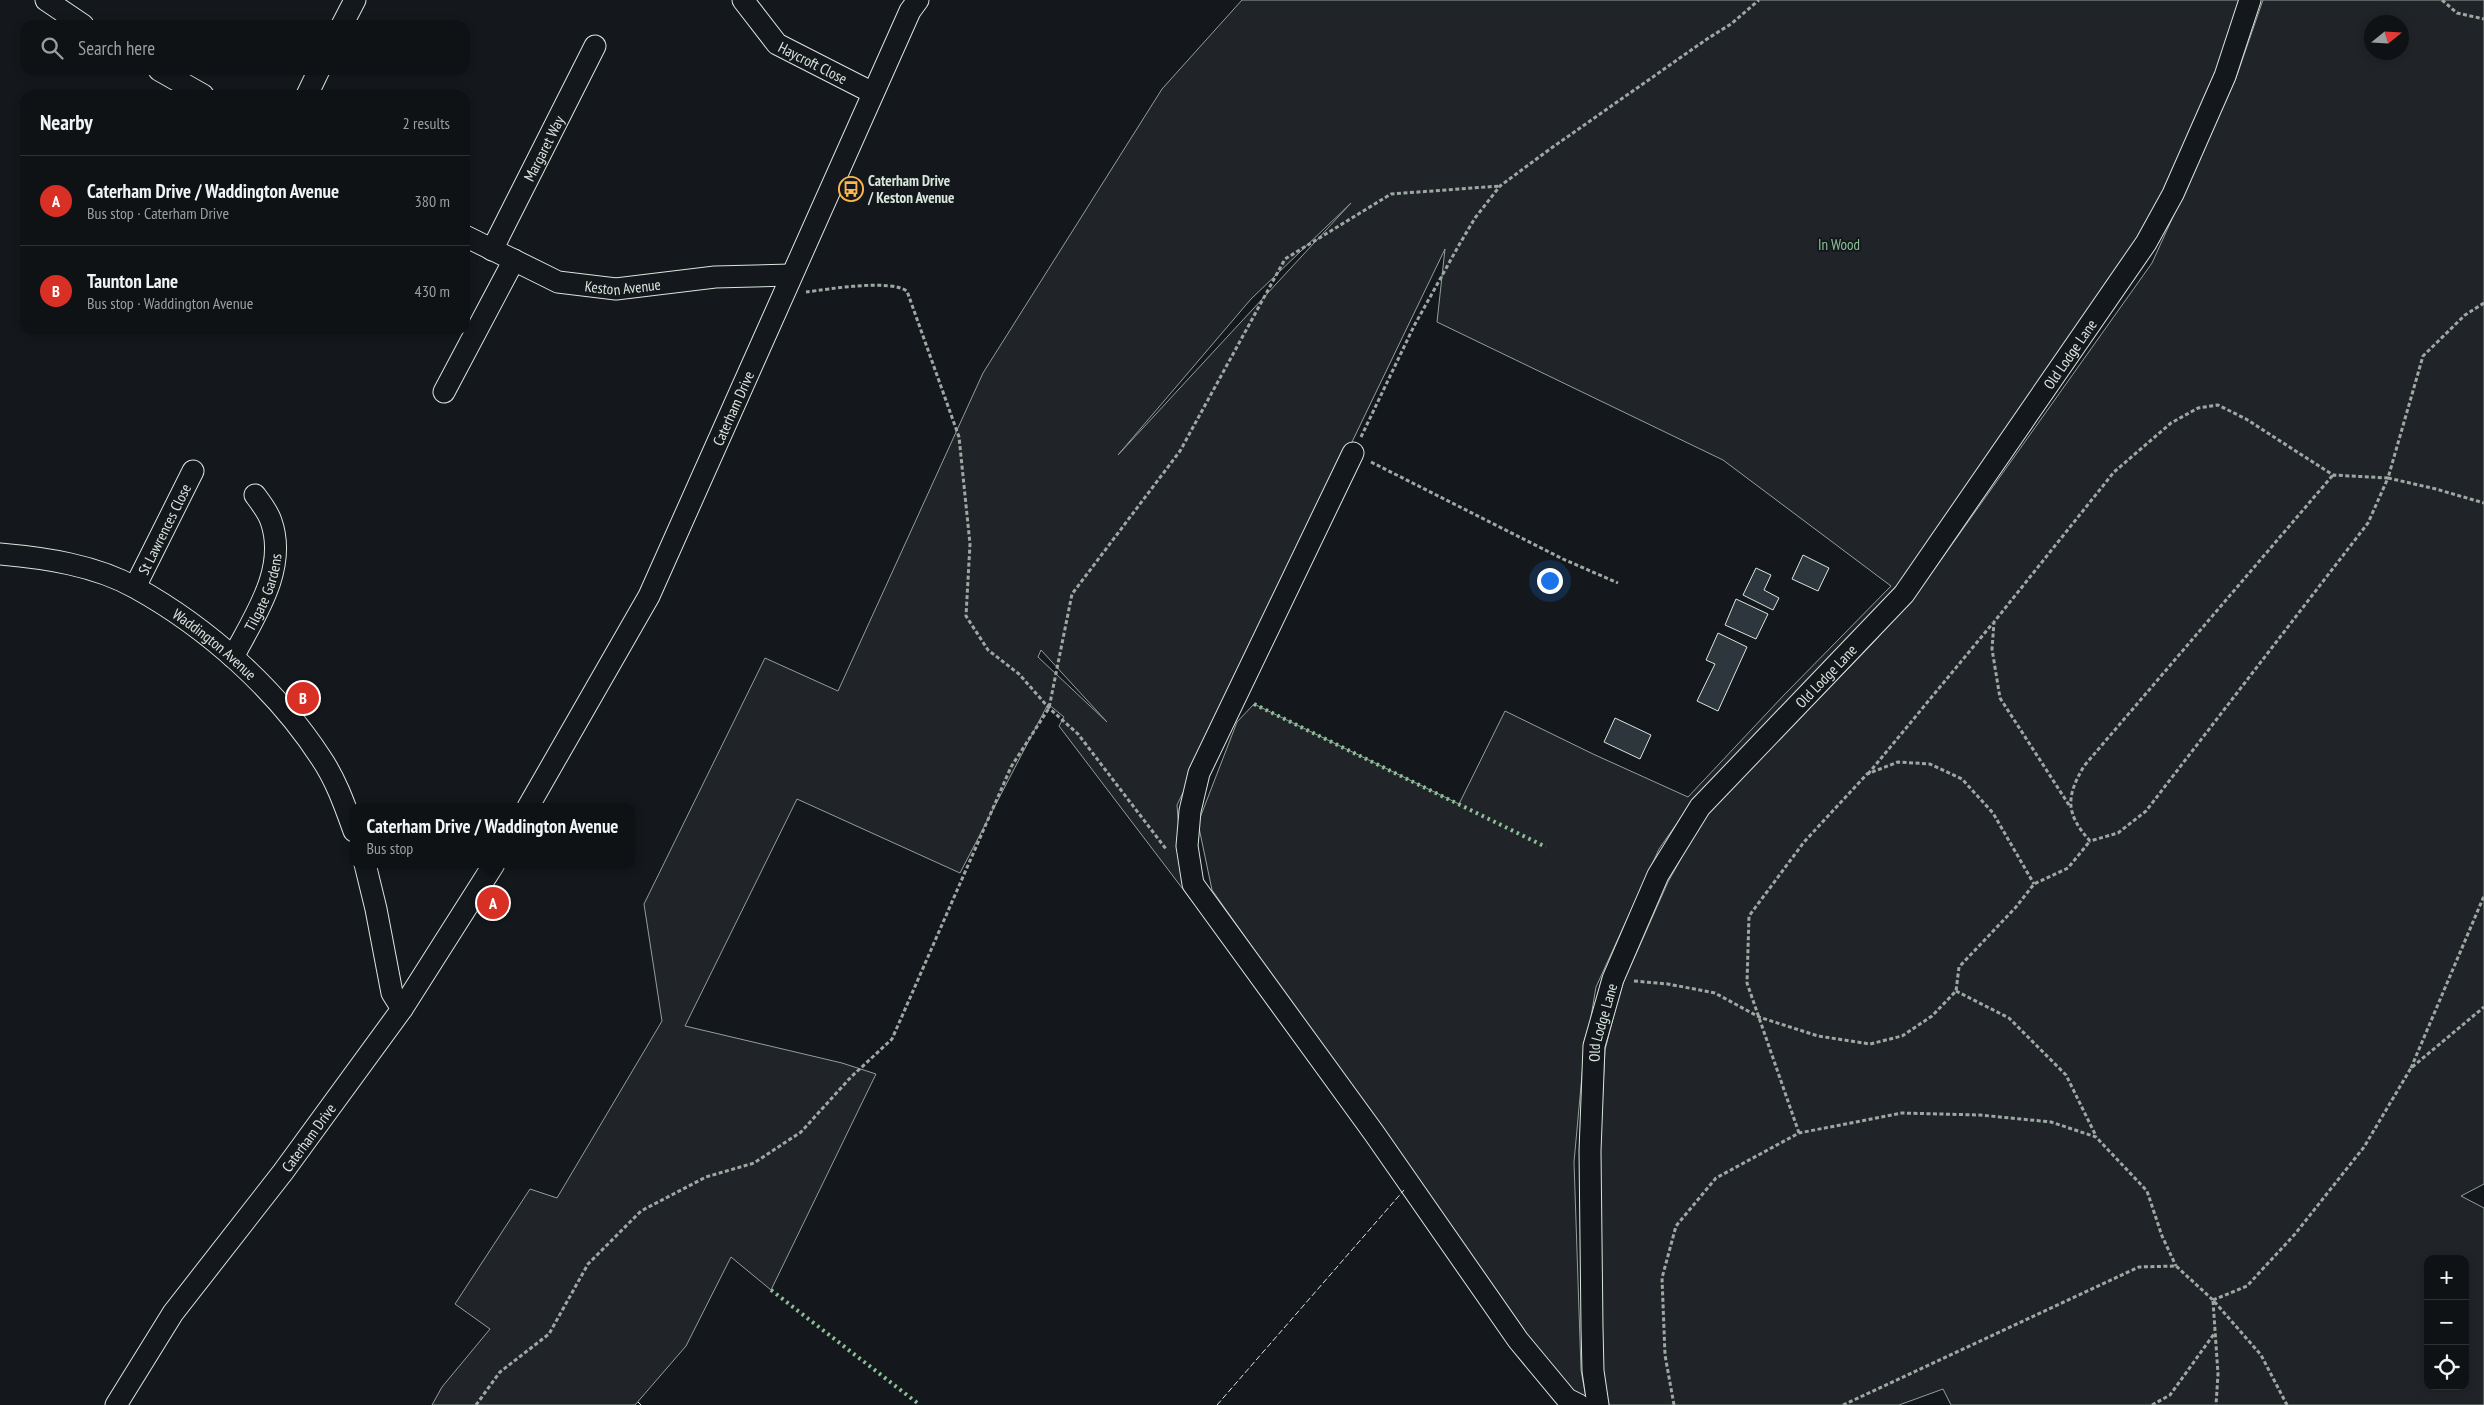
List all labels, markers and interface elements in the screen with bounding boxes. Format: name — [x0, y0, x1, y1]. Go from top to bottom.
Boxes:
north arrow — [2364, 15, 2409, 60]
search box — [20, 20, 470, 75]
icon: search — [38, 34, 66, 62]
text: Search here — [78, 36, 155, 60]
street label: Haycroft Close — [775, 37, 851, 88]
text: Nearby — [40, 109, 93, 136]
street label: Margaret Way — [519, 112, 568, 184]
text: 2 results — [403, 113, 450, 133]
place label: Caterham Drive / Keston Avenue — [867, 171, 954, 207]
bus stop icon: Caterham Drive / Keston Avenue — [838, 176, 864, 202]
text: Caterham Drive / Waddington Avenue — [87, 179, 339, 203]
text: A — [52, 191, 60, 211]
text: 380 m — [415, 191, 450, 211]
text: Bus stop · Caterham Drive — [87, 203, 229, 223]
park label: In Wood — [1818, 235, 1860, 254]
text: Taunton Lane — [87, 269, 178, 293]
street label: Keston Avenue — [584, 274, 662, 299]
text: B — [52, 281, 60, 301]
text: 430 m — [415, 281, 450, 301]
text: Bus stop · Waddington Avenue — [87, 293, 253, 313]
street label: Old Lodge Lane — [2039, 315, 2100, 392]
street label: Caterham Drive — [708, 368, 758, 448]
street label: St Lawrences Close — [133, 480, 195, 578]
street label: Tilgate Gardens — [240, 553, 285, 634]
your location — [1537, 568, 1563, 594]
street label: Waddington Avenue — [169, 604, 261, 684]
street label: Old Lodge Lane — [1791, 640, 1860, 712]
pin: B — [287, 679, 319, 717]
popup — [350, 803, 635, 868]
text: Caterham Drive / Waddington Avenue — [366, 814, 619, 838]
text: Bus stop — [366, 838, 413, 858]
pin: A — [477, 884, 509, 922]
street label: Old Lodge Lane — [1584, 981, 1621, 1062]
street label: Caterham Drive — [277, 1099, 340, 1175]
map controls — [2424, 1255, 2469, 1390]
button: + — [2424, 1255, 2469, 1300]
button: − — [2424, 1300, 2469, 1345]
button: locate — [2424, 1345, 2469, 1390]

